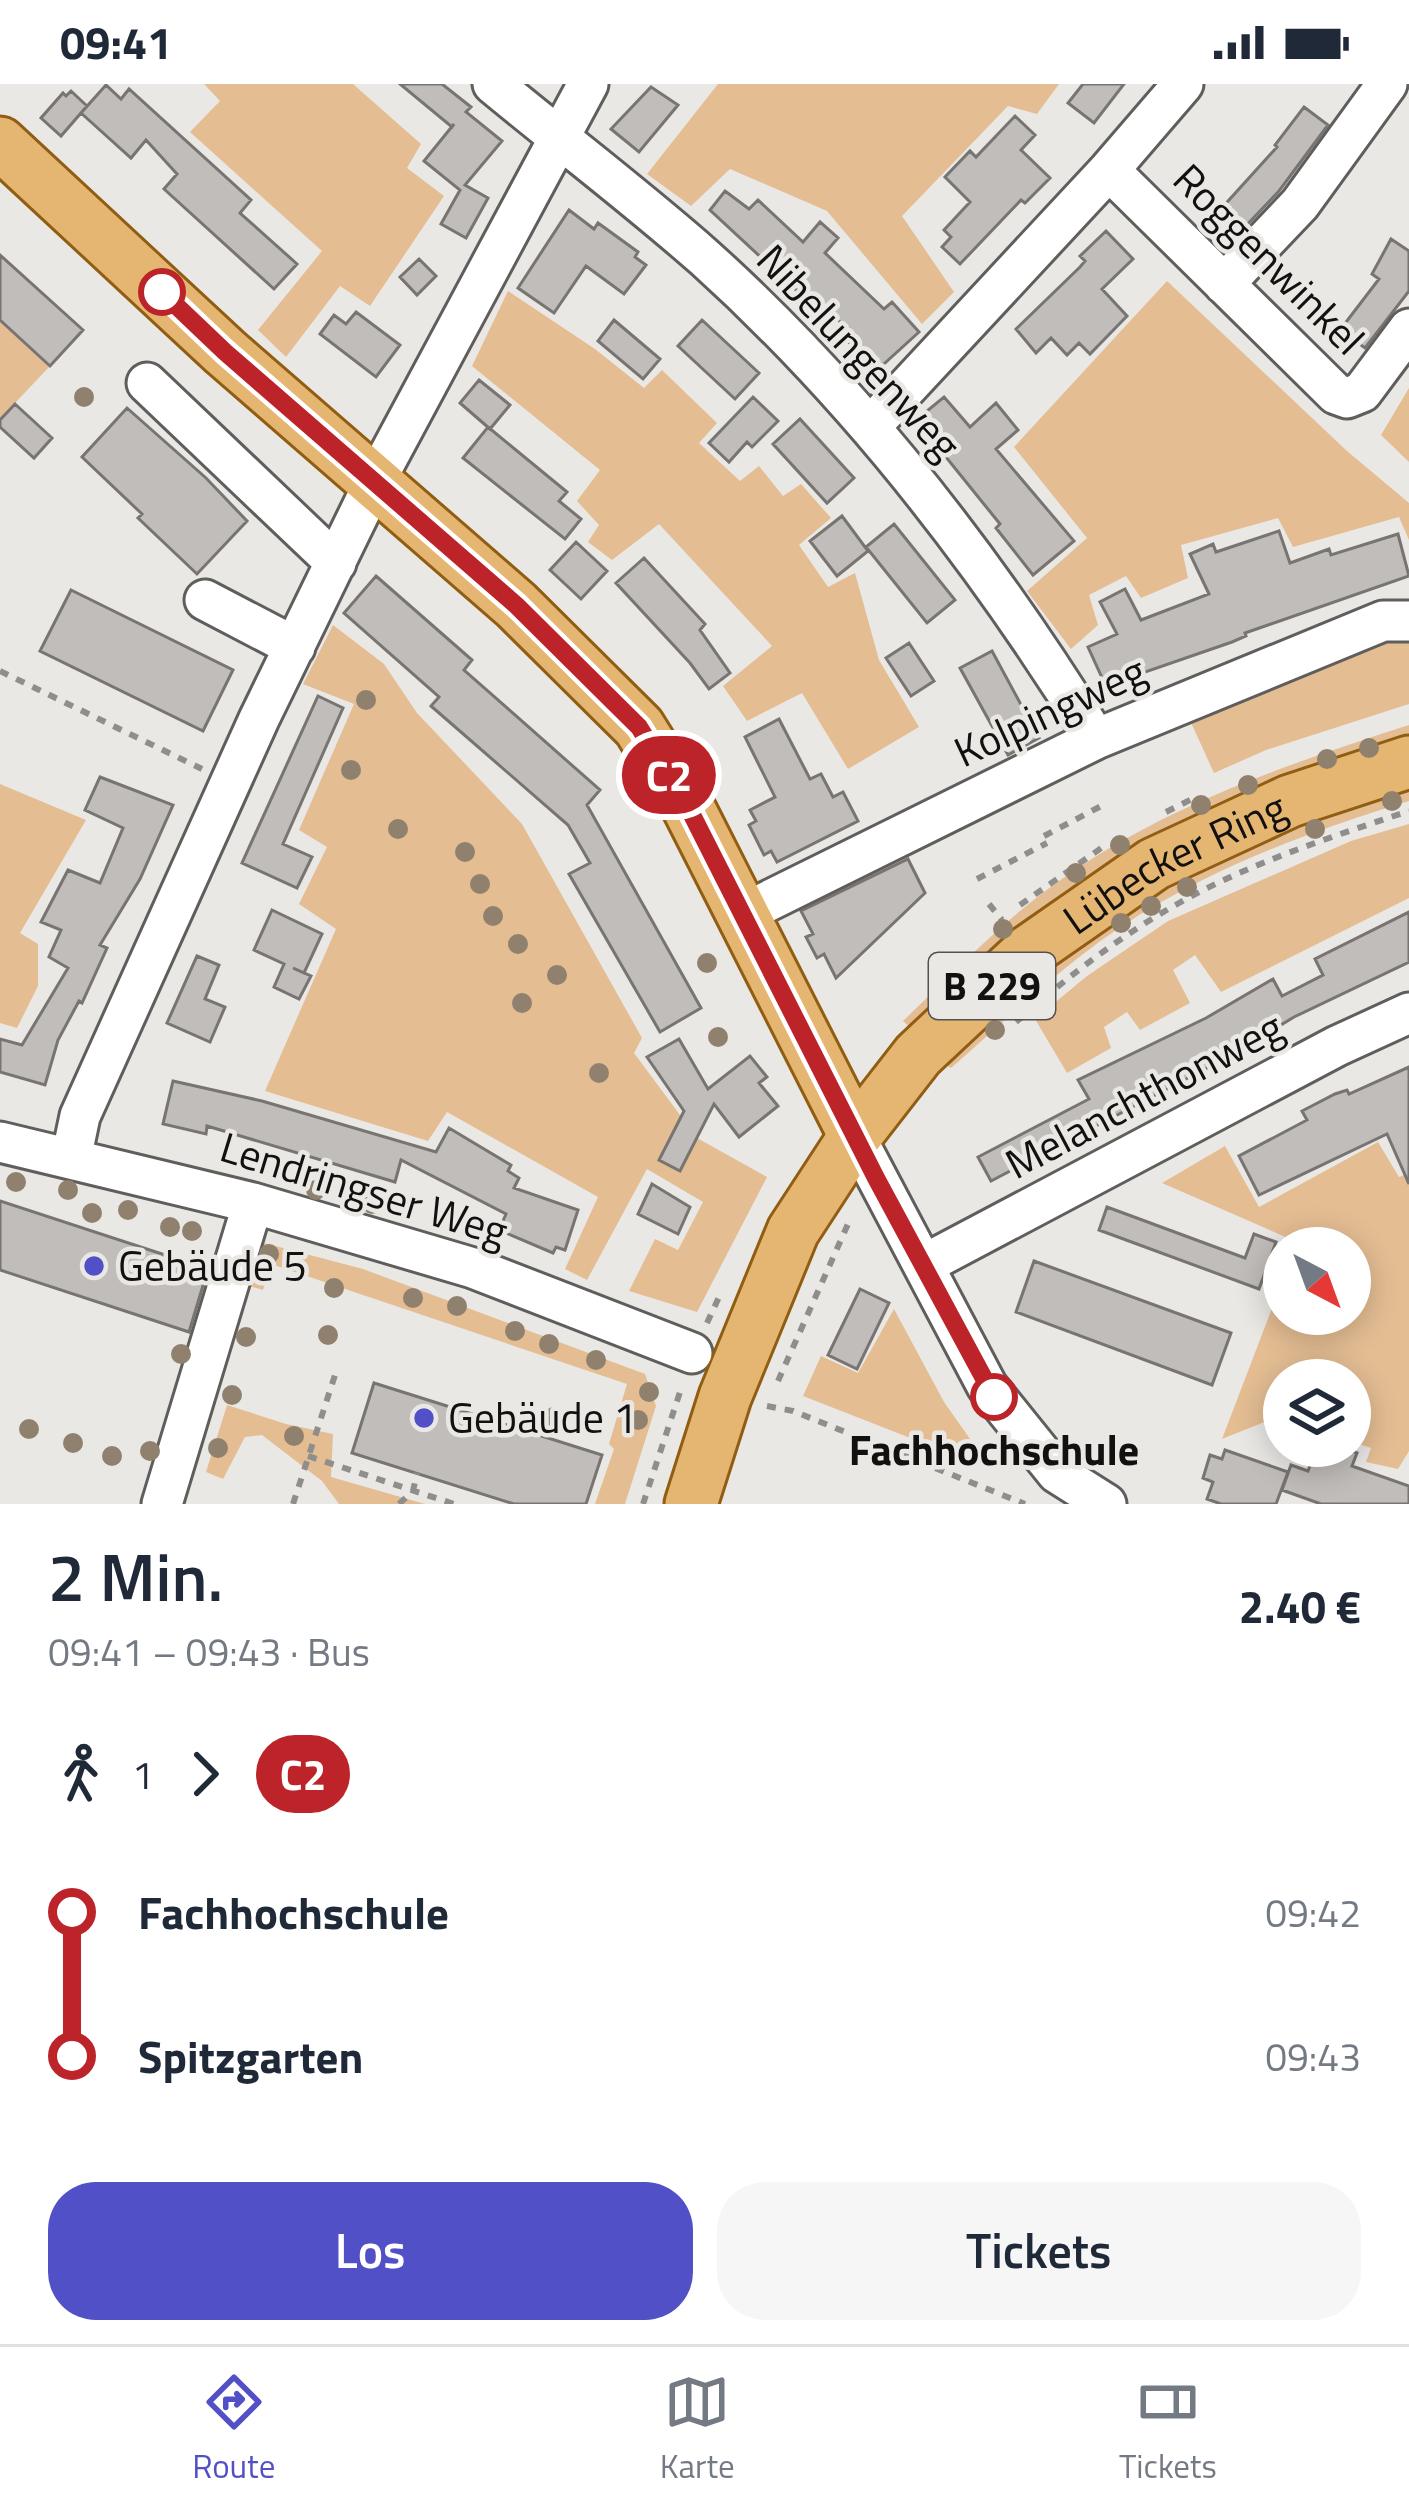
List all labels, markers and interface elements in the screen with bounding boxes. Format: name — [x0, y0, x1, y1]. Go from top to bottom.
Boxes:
text: 09:41 — [60, 8, 172, 76]
street label: Roggenwinkel — [1159, 148, 1380, 369]
street label: Nibelungenweg — [742, 229, 977, 474]
unlabelled marker — [140, 270, 184, 314]
street label: Kolpingweg — [943, 638, 1156, 782]
line badge: C2 — [615, 736, 723, 814]
text: C2 — [646, 743, 692, 807]
street label: Lübecker Ring — [1049, 774, 1297, 949]
road number: B 229 — [929, 953, 1055, 1019]
street label: Melanchthonweg — [993, 994, 1294, 1194]
street label: Lendringser Weg — [213, 1114, 516, 1262]
north arrow — [1263, 1227, 1371, 1335]
map controls — [1263, 1227, 1371, 1467]
place label: Gebäude 5 — [118, 1233, 307, 1297]
marker: Gebäude 5 — [81, 1253, 107, 1279]
button: layers — [1263, 1359, 1371, 1467]
marker: Fachhochschule — [972, 1375, 1016, 1419]
place label: Gebäude 1 — [448, 1385, 637, 1449]
marker: Gebäude 1 — [411, 1405, 437, 1431]
place label: Fachhochschule — [849, 1417, 1139, 1481]
text: 2 Min. — [48, 1526, 223, 1627]
text: 2.40 € — [1239, 1572, 1361, 1640]
text: 09:41 – 09:43 · Bus — [48, 1622, 370, 1681]
icon: walk — [48, 1741, 114, 1807]
icon: forward — [172, 1741, 238, 1807]
text: C2 — [280, 1742, 326, 1806]
text: 1 — [132, 1745, 154, 1804]
text: Fachhochschule — [138, 1878, 449, 1946]
text: 09:42 — [1265, 1883, 1361, 1942]
text: Spitzgarten — [138, 2022, 363, 2090]
text: 09:43 — [1265, 2027, 1361, 2086]
button: Los — [48, 2182, 693, 2320]
button: Tickets — [717, 2182, 1361, 2320]
tab: Route — [192, 2369, 275, 2491]
tab: Karte — [660, 2369, 735, 2491]
tab: Tickets — [1119, 2369, 1217, 2491]

